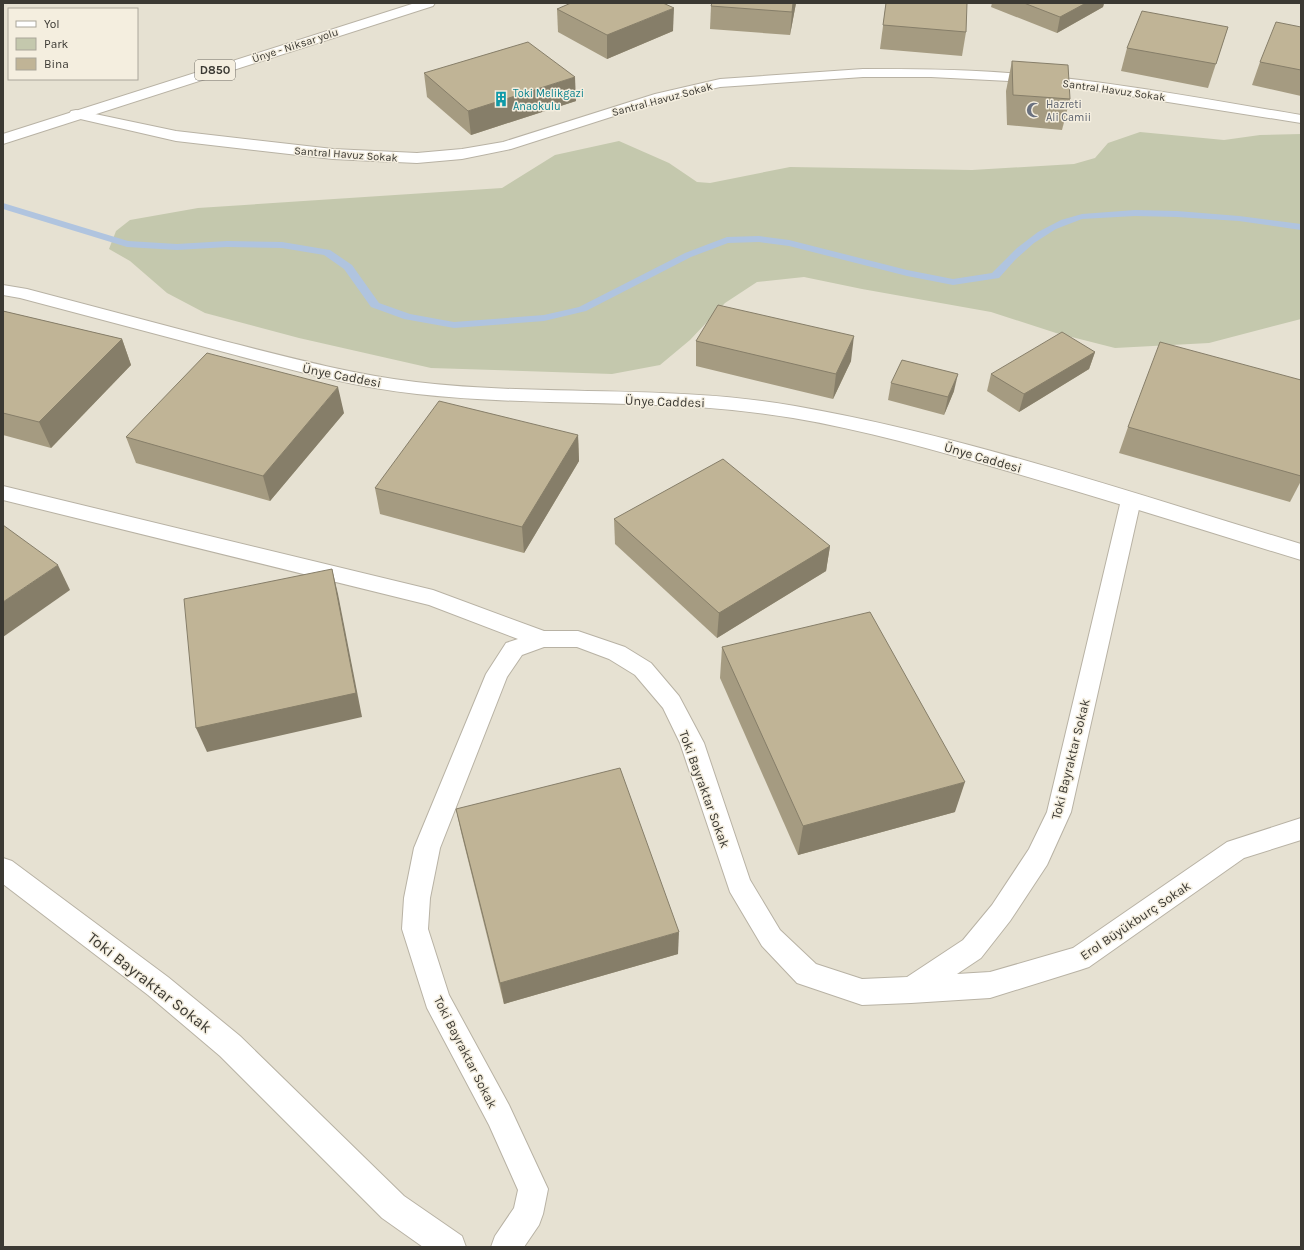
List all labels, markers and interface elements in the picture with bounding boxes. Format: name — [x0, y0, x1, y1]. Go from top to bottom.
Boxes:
legend — [8, 8, 138, 80]
text: Yol — [44, 17, 60, 31]
street label: Ünye - Niksar yolu — [250, 24, 340, 66]
text: Park — [44, 37, 69, 51]
text: Bina — [44, 57, 69, 71]
road number: D850 — [195, 60, 235, 80]
street label: Santral Havuz Sokak — [1062, 77, 1166, 104]
street label: Santral Havuz Sokak — [610, 80, 714, 119]
place label: Toki Melikgazi Anaokulu — [513, 87, 584, 113]
building icon: Toki Melikgazi Anaokulu — [492, 90, 510, 108]
place label: Hazreti Ali Camii — [1046, 98, 1091, 124]
mosque icon: Hazreti Ali Camii — [1025, 101, 1043, 119]
street label: Santral Havuz Sokak — [294, 144, 398, 165]
street label: Ünye Caddesi — [301, 360, 383, 390]
street label: Ünye Caddesi — [625, 392, 705, 410]
street label: Ünye Caddesi — [942, 438, 1024, 476]
street label: Toki Bayraktar Sokak — [1048, 697, 1093, 821]
street label: Toki Bayraktar Sokak — [676, 728, 733, 850]
street label: Erol Büyükburç Sokak — [1077, 878, 1193, 963]
street label: Toki Bayraktar Sokak — [84, 928, 216, 1037]
street label: Toki Bayraktar Sokak — [431, 994, 500, 1111]

